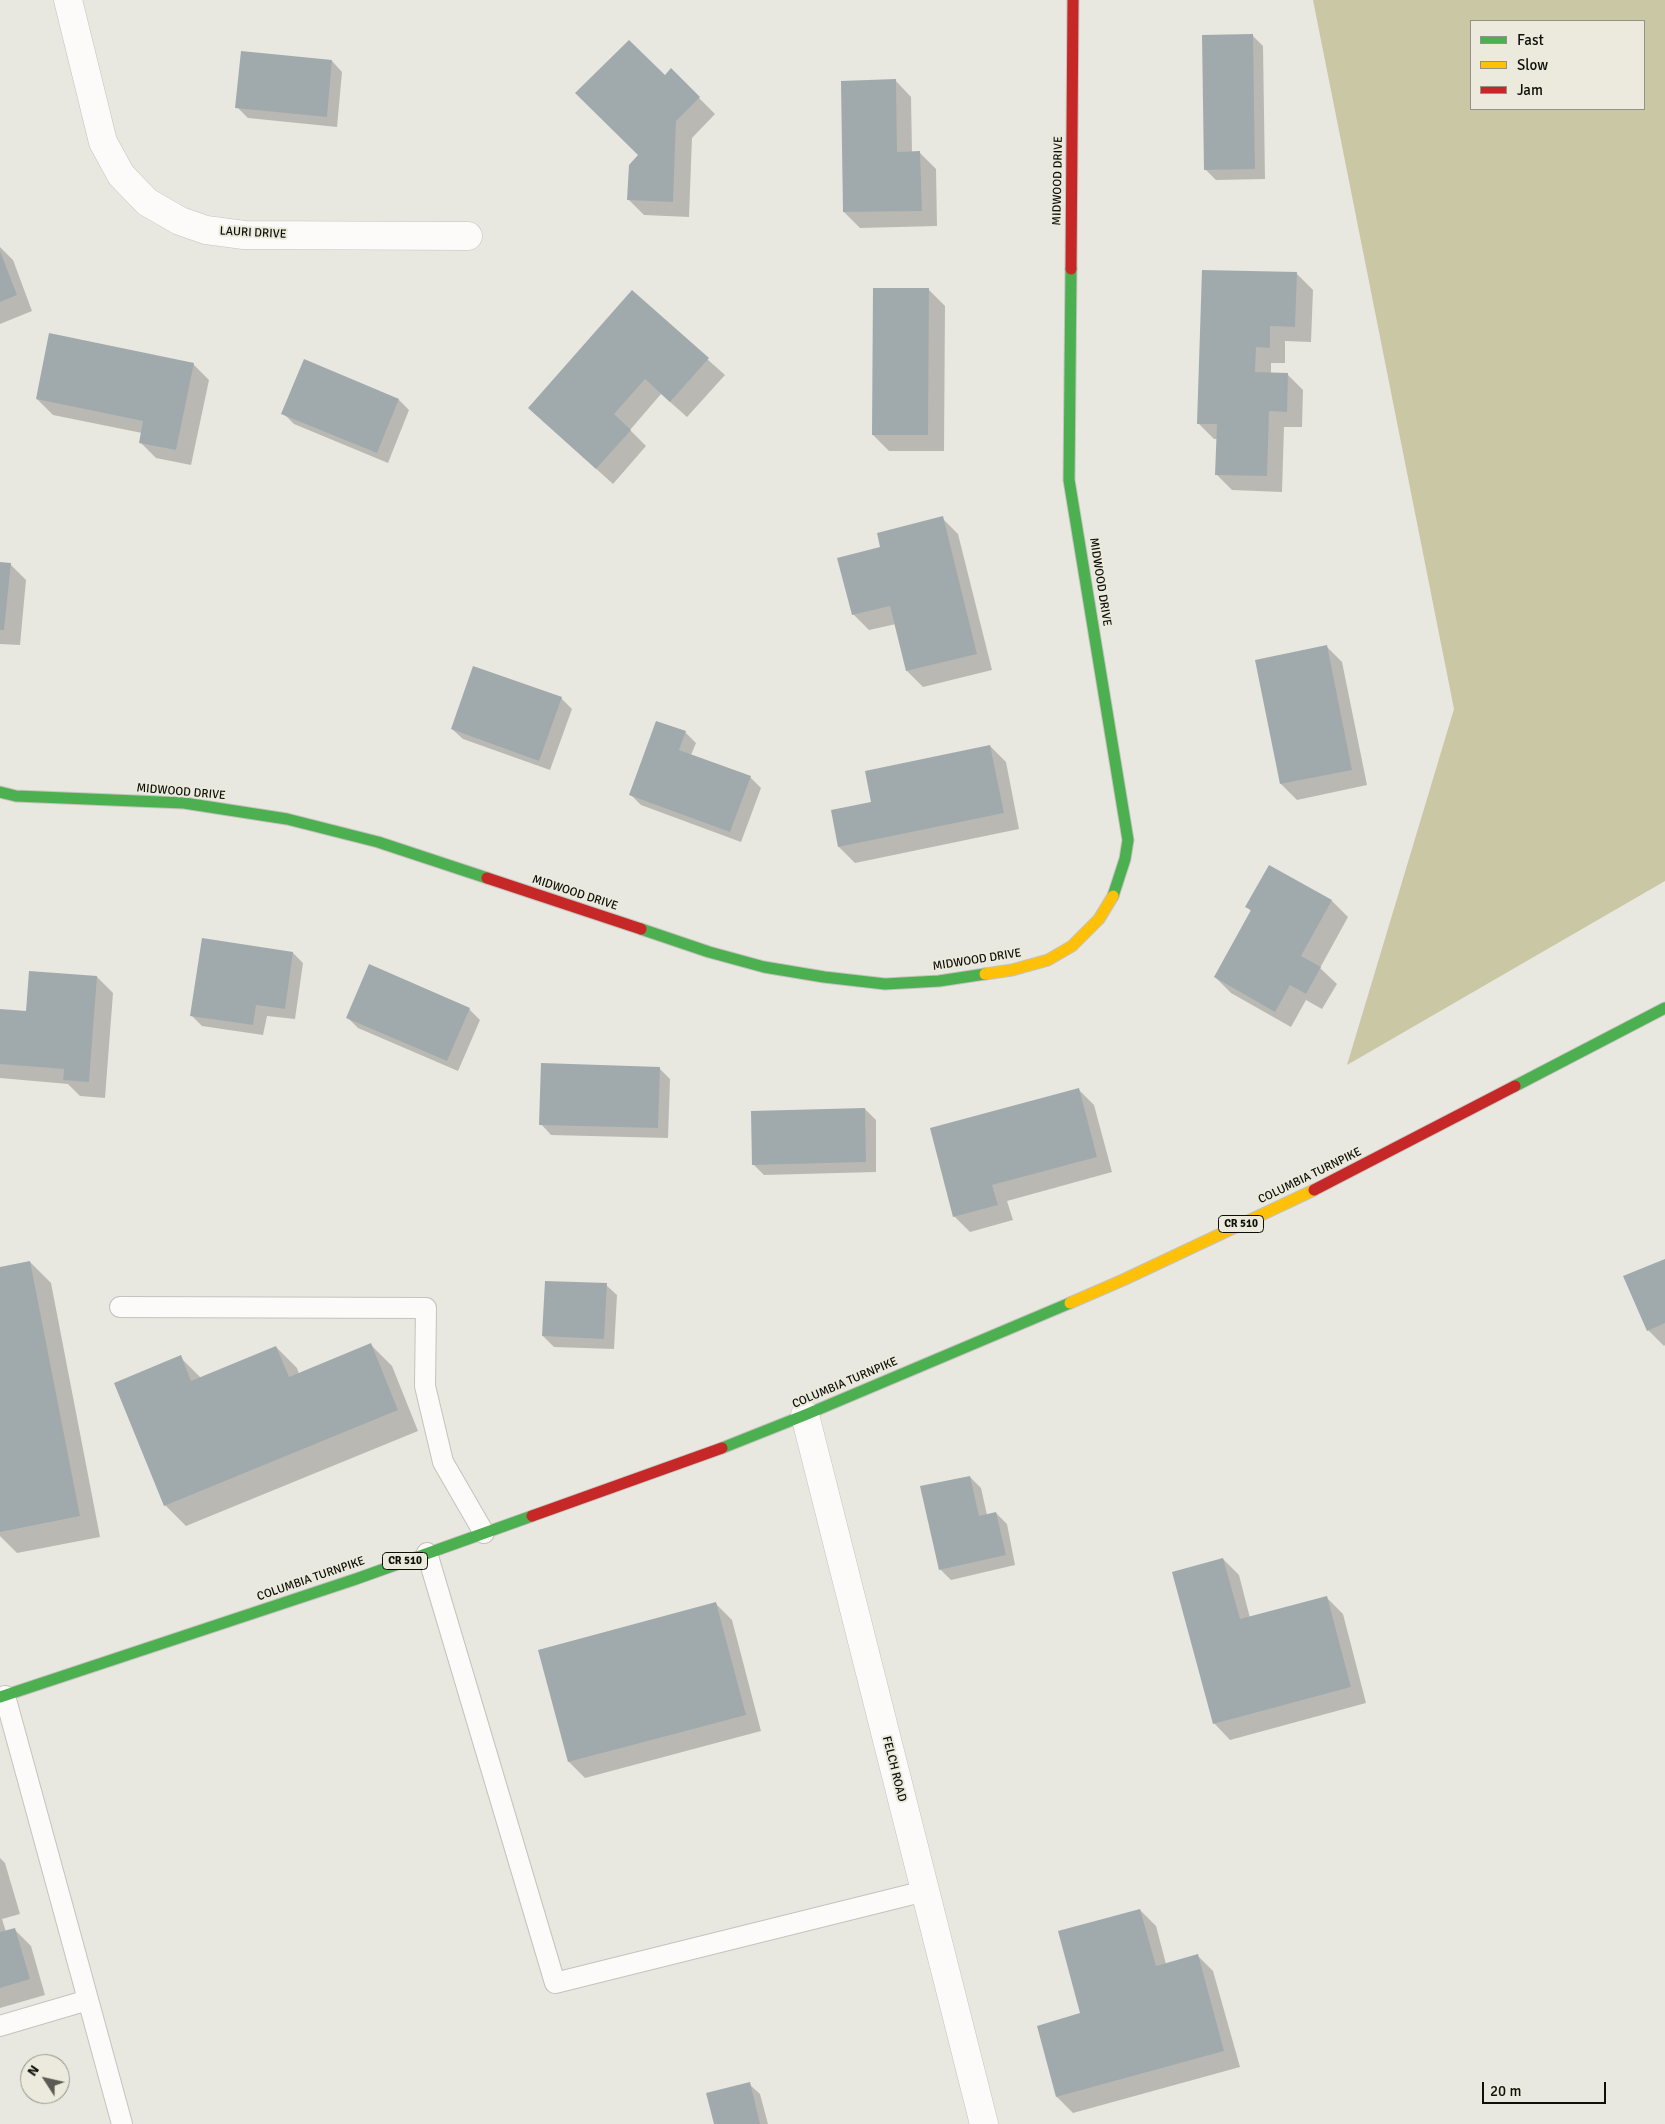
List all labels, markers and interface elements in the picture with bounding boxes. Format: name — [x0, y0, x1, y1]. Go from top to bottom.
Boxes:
legend — [1470, 20, 1645, 110]
text: Fast — [1517, 31, 1544, 49]
text: Slow — [1517, 56, 1548, 74]
text: Jam — [1517, 81, 1543, 99]
street label: MIDWOOD DRIVE — [1050, 136, 1066, 226]
street label: LAURI DRIVE — [219, 224, 287, 242]
street label: MIDWOOD DRIVE — [1086, 537, 1114, 627]
street label: MIDWOOD DRIVE — [136, 781, 226, 803]
street label: MIDWOOD DRIVE — [530, 872, 620, 914]
street label: MIDWOOD DRIVE — [932, 946, 1022, 974]
street label: COLUMBIA TURNPIKE — [1256, 1145, 1364, 1207]
road number: CR 510 — [1218, 1216, 1264, 1232]
street label: COLUMBIA TURNPIKE — [790, 1354, 900, 1412]
road number: CR 510 — [382, 1552, 428, 1570]
street label: COLUMBIA TURNPIKE — [255, 1554, 367, 1604]
street label: FELCH ROAD — [879, 1735, 909, 1803]
north arrow — [20, 2054, 70, 2104]
text: N — [23, 2062, 43, 2080]
scale bar — [1485, 2072, 1609, 2104]
text: 20 m — [1490, 2082, 1521, 2100]

